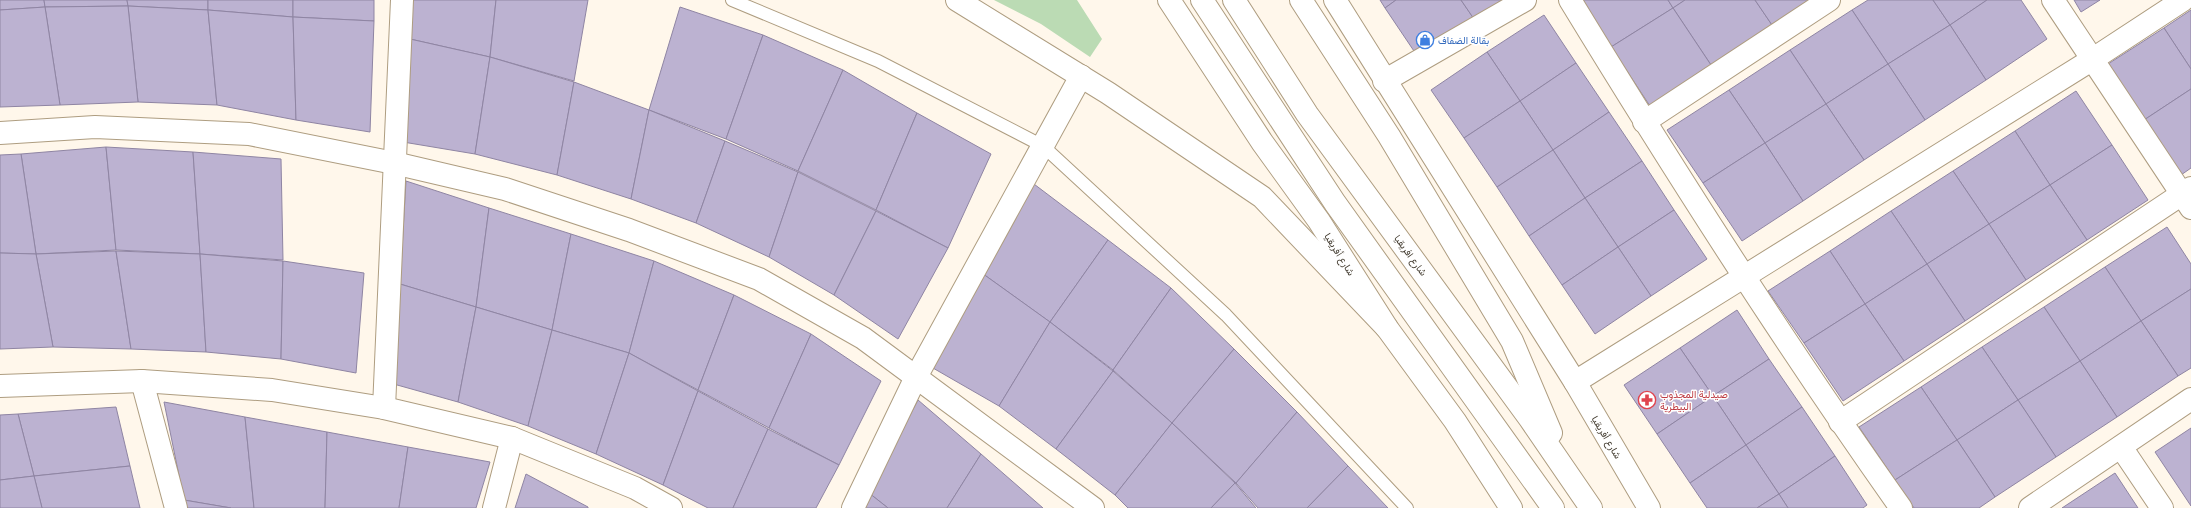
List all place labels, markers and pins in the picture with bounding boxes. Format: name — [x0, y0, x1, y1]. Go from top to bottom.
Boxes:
shop icon: بقالة الضفاف — [1415, 30, 1435, 50]
place label: بقالة الضفاف — [1438, 35, 1489, 47]
place label: صيدلية المجذوب البيطرية — [1660, 389, 1728, 413]
pharmacy icon: صيدلية المجذوب البيطرية — [1637, 390, 1657, 410]

